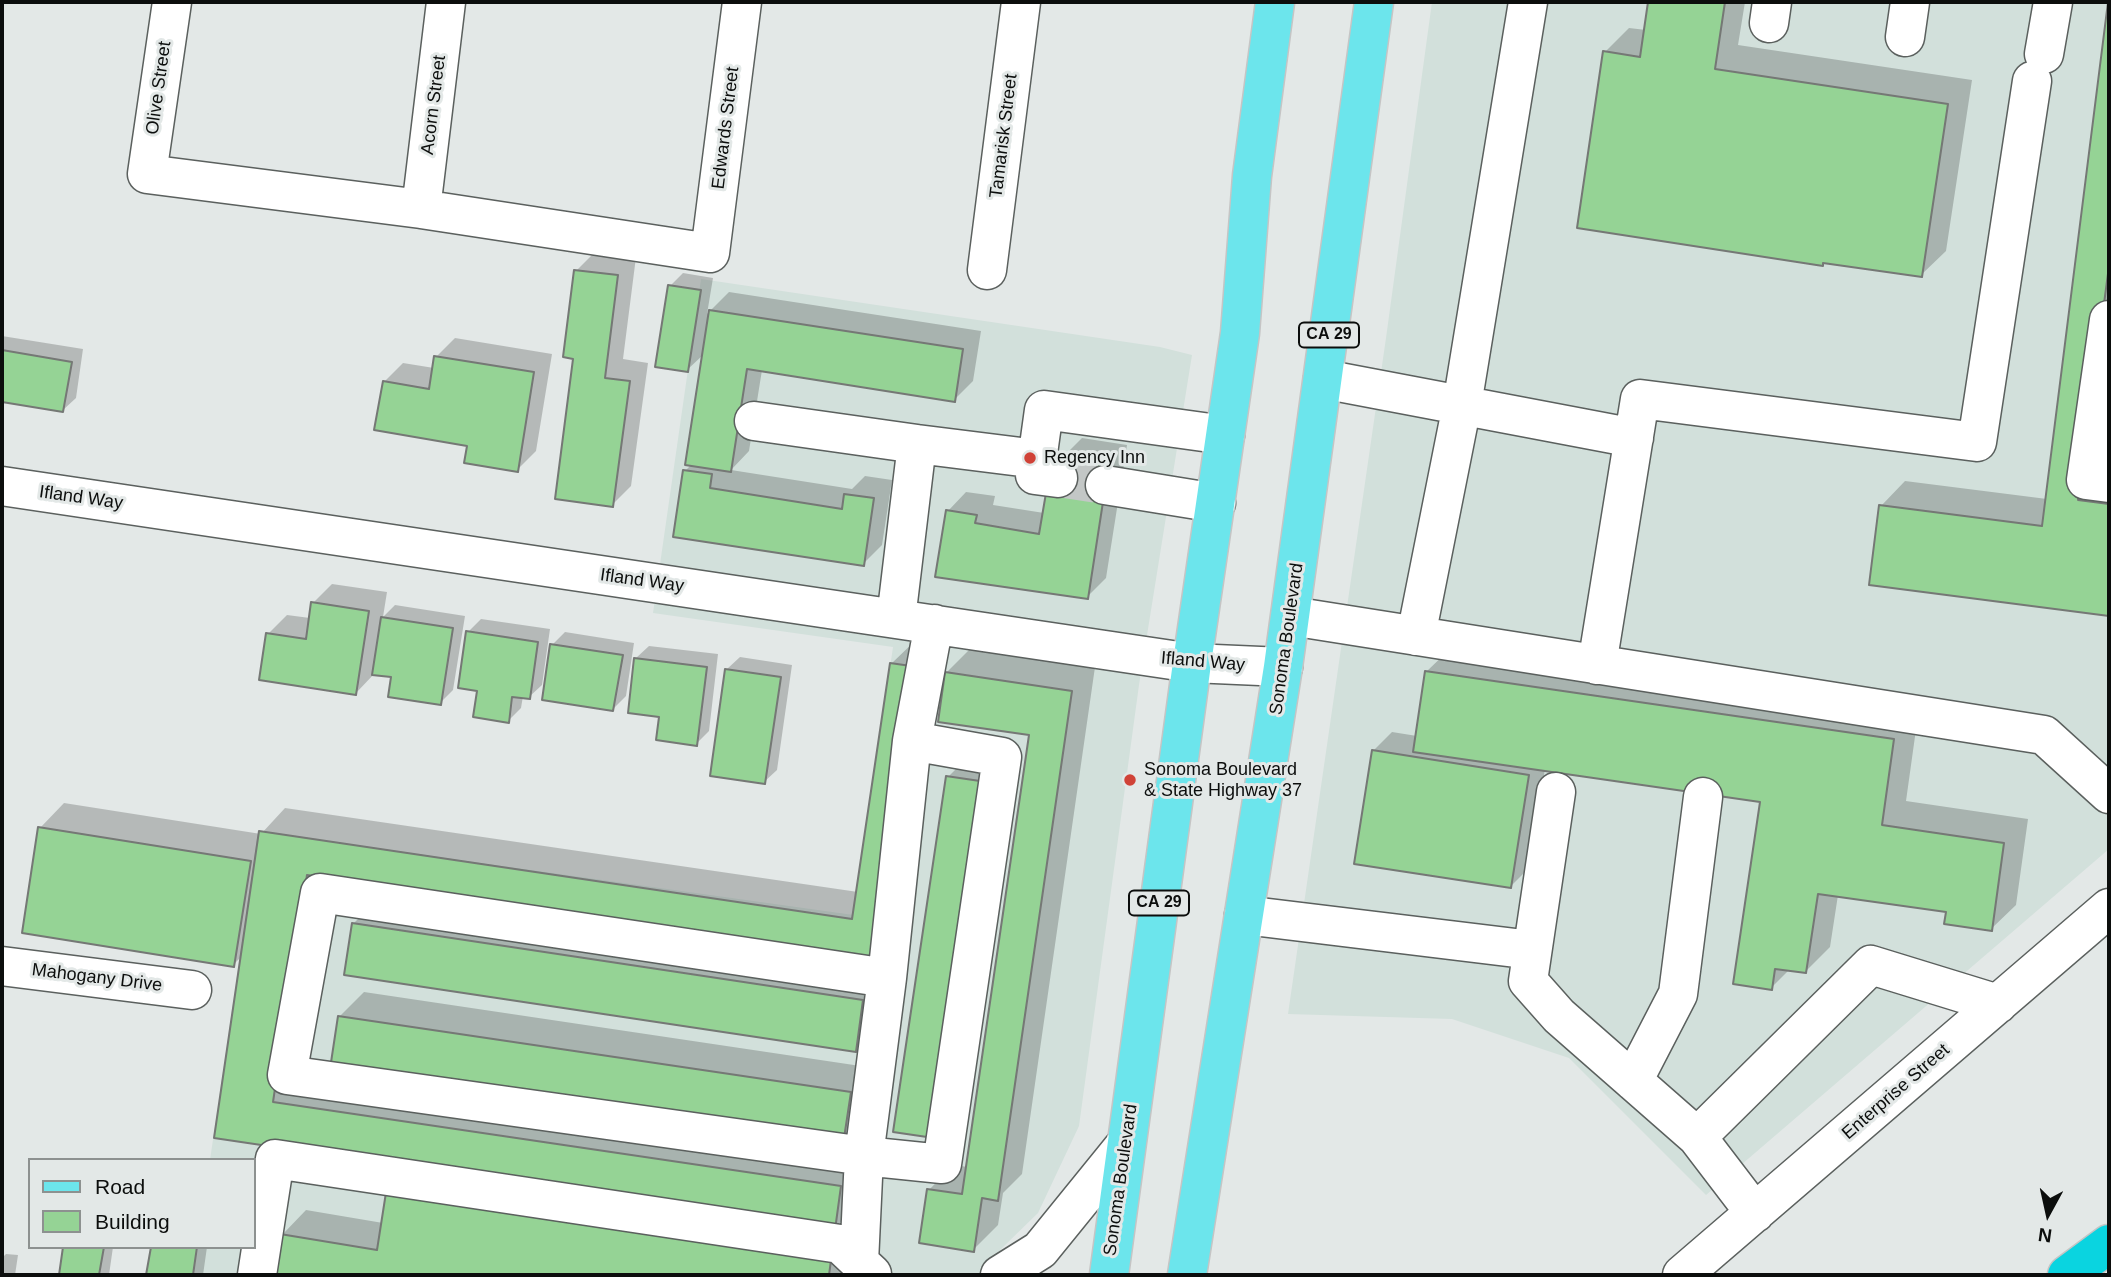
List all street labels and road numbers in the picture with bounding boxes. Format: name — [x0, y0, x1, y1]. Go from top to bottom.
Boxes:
street label: Olive Street — [142, 40, 176, 136]
street label: Acorn Street — [417, 54, 451, 156]
street label: Edwards Street — [708, 66, 744, 190]
street label: Tamarisk Street — [986, 73, 1022, 199]
road number: CA 29 — [1299, 322, 1359, 348]
street label: Ifland Way — [38, 481, 124, 515]
street label: Sonoma Boulevard — [1266, 562, 1308, 716]
street label: Ifland Way — [599, 564, 685, 598]
street label: Ifland Way — [1160, 648, 1246, 676]
road number: CA 29 — [1129, 890, 1189, 916]
street label: Mahogany Drive — [31, 959, 163, 997]
street label: Enterprise Street — [1838, 1040, 1954, 1144]
street label: Sonoma Boulevard — [1100, 1103, 1142, 1257]

